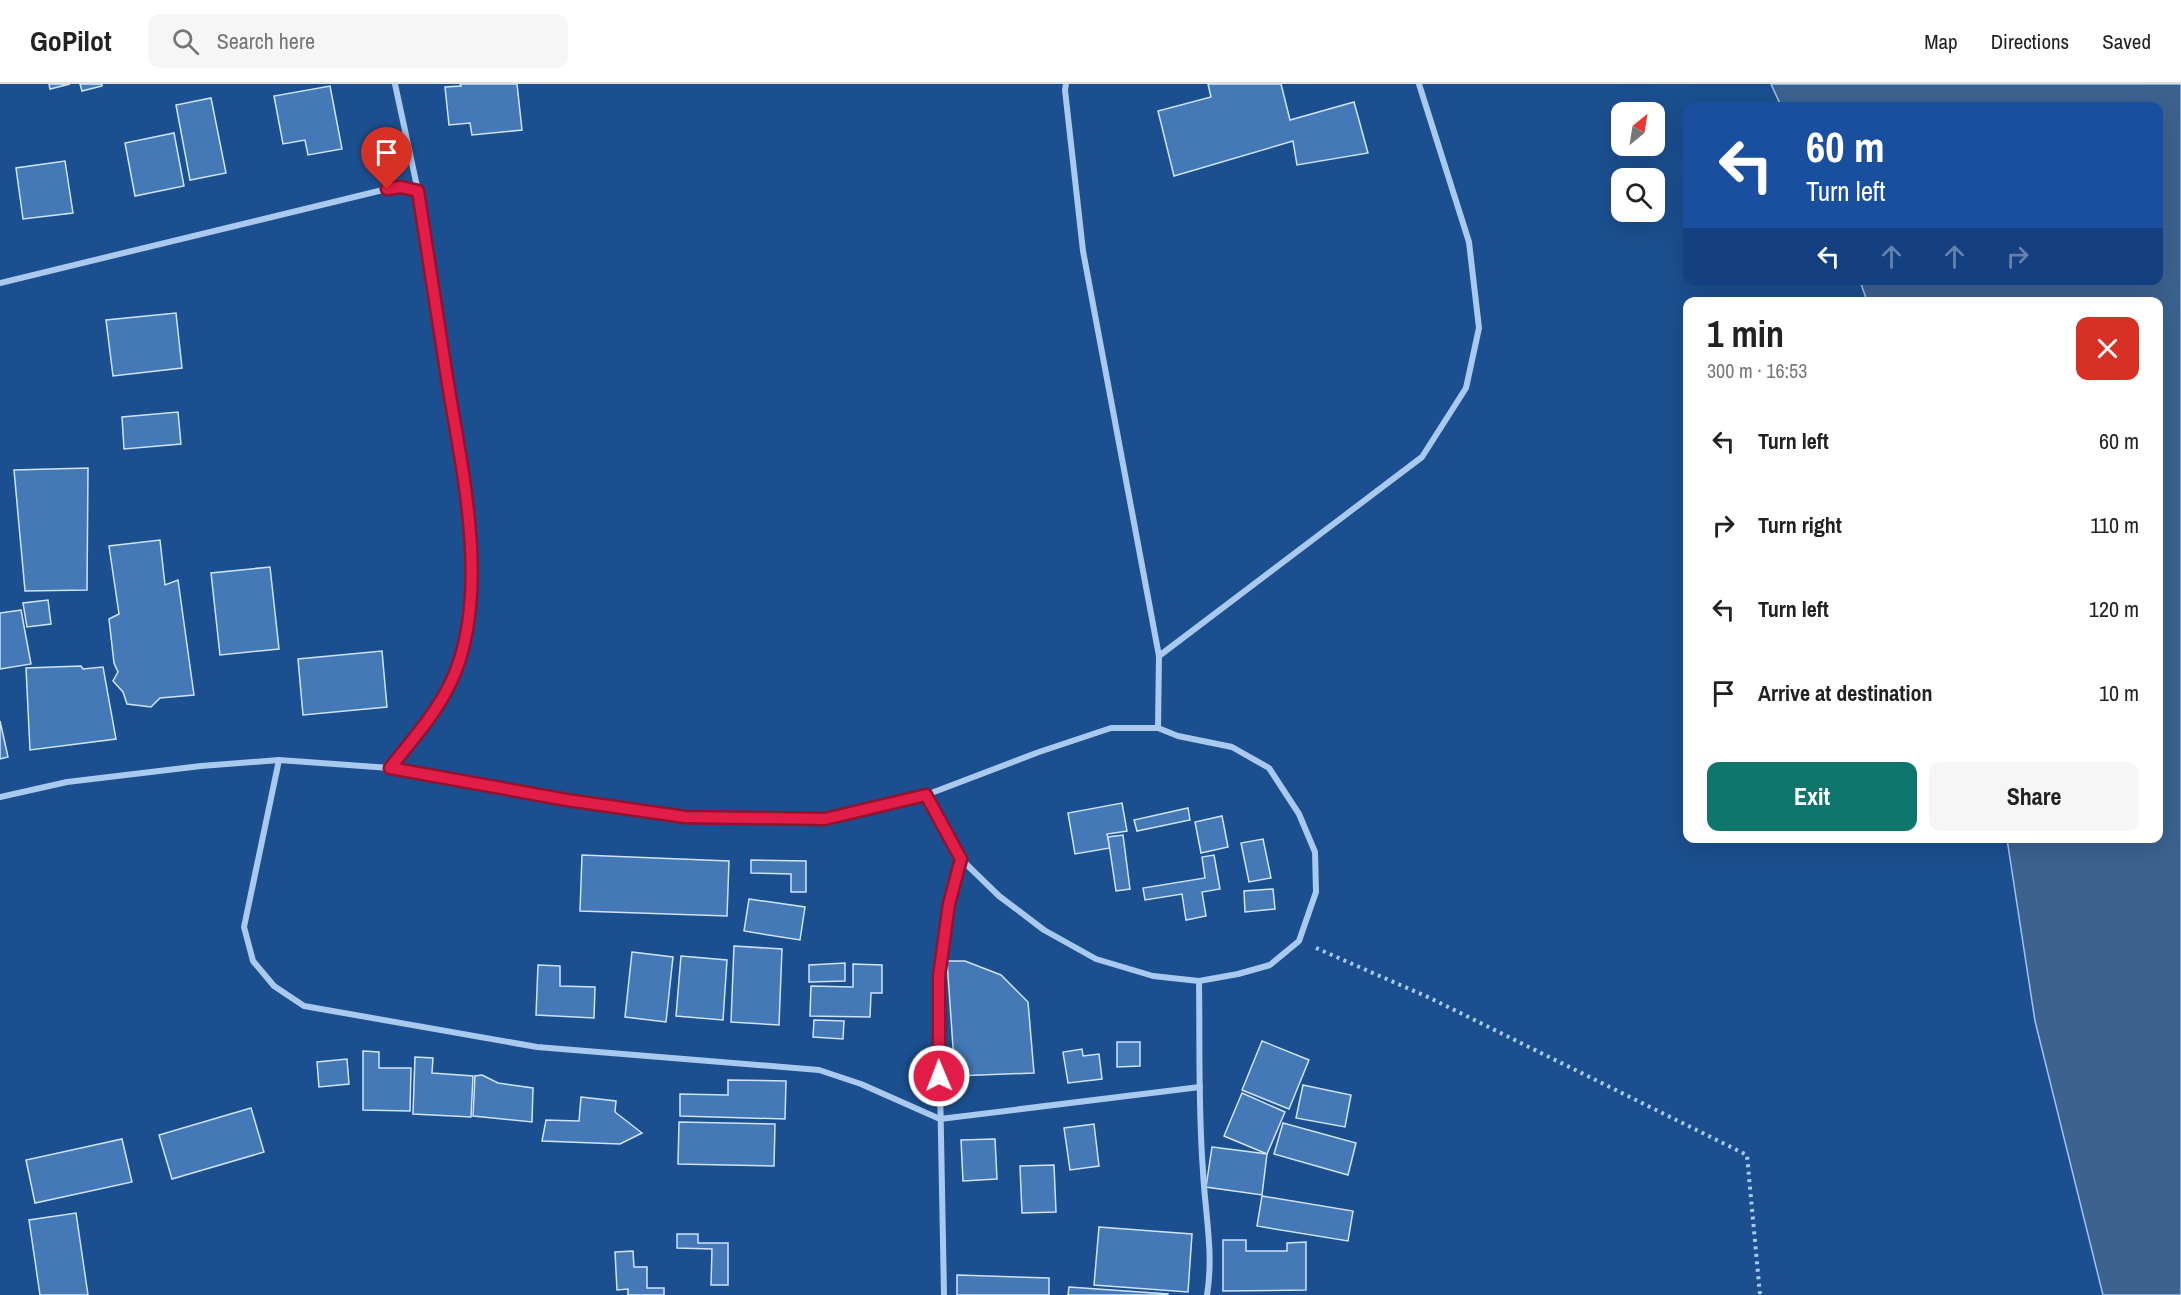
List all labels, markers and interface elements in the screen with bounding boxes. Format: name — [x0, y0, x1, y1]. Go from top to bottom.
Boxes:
search box — [148, 14, 568, 68]
text: GoPilot — [30, 22, 112, 60]
icon: search — [169, 25, 202, 58]
text: Search here — [217, 26, 315, 56]
text: Map — [1924, 27, 1958, 56]
text: Directions — [1991, 27, 2069, 56]
text: Saved — [2102, 27, 2151, 56]
north arrow — [1611, 102, 1665, 156]
map controls — [1611, 102, 1665, 222]
text: 60 m — [1806, 119, 1885, 175]
icon: left — [1707, 126, 1785, 204]
pin — [361, 127, 412, 189]
icon: arrive — [370, 136, 403, 169]
button: search — [1611, 168, 1665, 222]
text: Turn left — [1806, 173, 1885, 209]
icon: left — [1812, 240, 1845, 273]
icon: ahead — [1875, 240, 1908, 273]
icon: ahead — [1938, 240, 1971, 273]
icon: right — [2001, 240, 2034, 273]
text: 1 min — [1707, 310, 1784, 358]
button: close — [2076, 317, 2139, 380]
text: 300 m · 16:53 — [1707, 357, 1807, 384]
icon: left — [1707, 425, 1740, 458]
text: Turn left — [1758, 426, 1829, 456]
text: 60 m — [2099, 426, 2139, 456]
icon: right — [1707, 509, 1740, 542]
text: Turn right — [1758, 510, 1842, 540]
text: 110 m — [2090, 510, 2139, 540]
icon: left — [1707, 593, 1740, 626]
text: Turn left — [1758, 594, 1829, 624]
text: 120 m — [2089, 594, 2139, 624]
icon: arrive — [1707, 677, 1740, 710]
text: Arrive at destination — [1758, 678, 1932, 708]
text: 10 m — [2099, 678, 2139, 708]
button: Exit — [1707, 762, 1917, 831]
button: Share — [1929, 762, 2139, 831]
position arrow — [907, 1044, 971, 1108]

